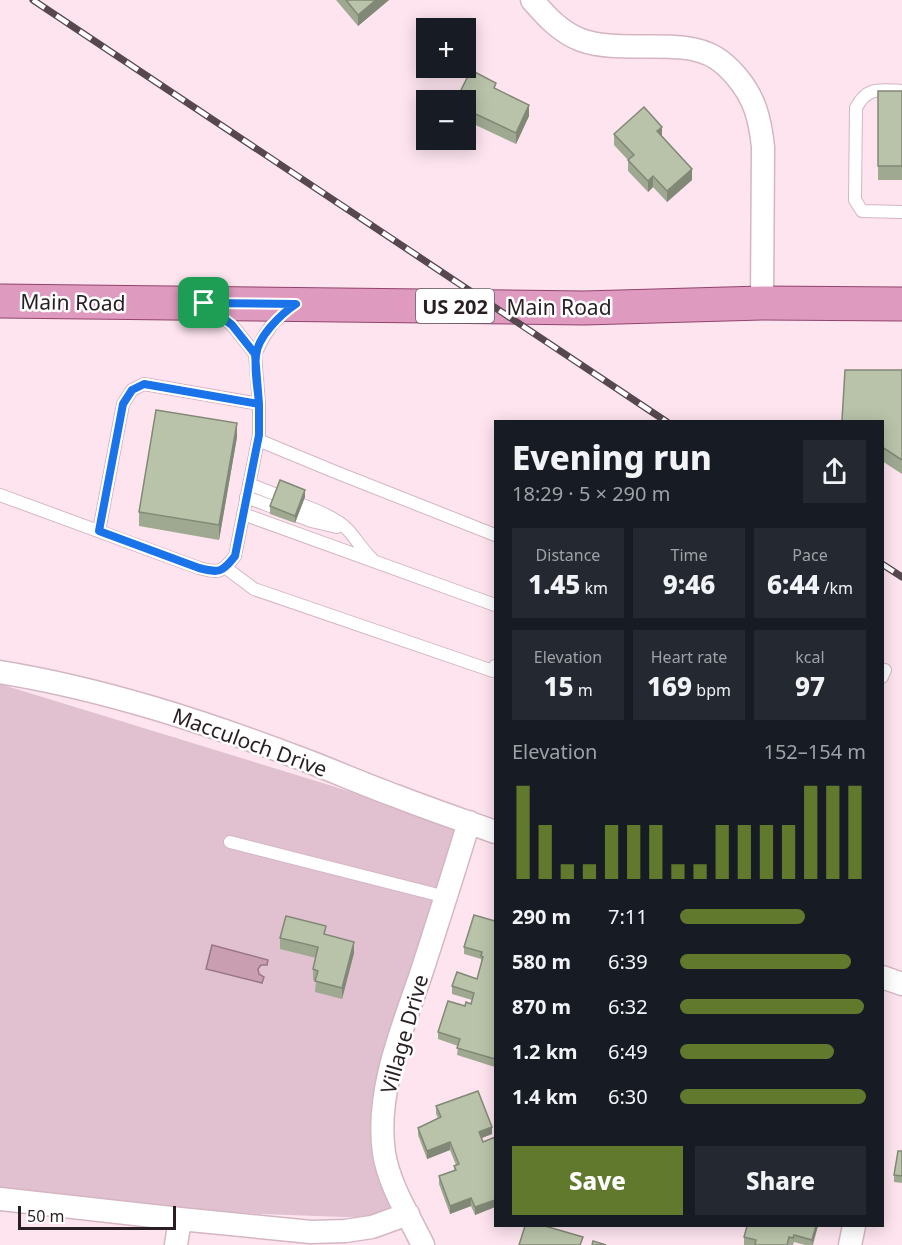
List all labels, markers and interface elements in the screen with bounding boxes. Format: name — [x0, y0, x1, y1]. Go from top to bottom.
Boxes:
map controls — [416, 18, 476, 150]
button: + — [416, 18, 476, 78]
button: − — [416, 90, 476, 150]
pin — [178, 277, 229, 328]
icon: arrive — [187, 286, 220, 319]
street label: Main Road — [20, 287, 126, 317]
road number: US 202 — [416, 289, 494, 323]
street label: Main Road — [506, 293, 612, 321]
text: Evening run — [512, 435, 712, 480]
button: share — [803, 440, 866, 503]
text: 18:29 · 5 × 290 m — [512, 480, 670, 507]
text: Distance — [536, 544, 600, 566]
text: Time — [670, 544, 708, 566]
text: Pace — [792, 544, 828, 566]
text: 1.45 — [528, 566, 580, 602]
text: 9:46 — [663, 566, 715, 602]
text: 6:44 — [767, 566, 819, 602]
text: km — [580, 577, 608, 599]
text: /km — [819, 577, 853, 599]
text: Elevation — [534, 646, 602, 668]
text: Heart rate — [651, 646, 727, 668]
text: kcal — [795, 646, 825, 668]
text: 15 — [543, 668, 573, 704]
text: 169 — [647, 668, 692, 704]
text: 97 — [795, 668, 825, 704]
text: m — [573, 679, 593, 701]
text: bpm — [692, 679, 731, 701]
street label: Macculoch Drive — [169, 701, 331, 783]
text: Elevation — [512, 738, 597, 765]
text: 152–154 m — [763, 738, 866, 765]
text: 290 m — [512, 903, 571, 930]
text: 7:11 — [608, 903, 648, 930]
text: 580 m — [512, 948, 571, 975]
text: 6:39 — [608, 948, 648, 975]
street label: Village Drive — [374, 971, 434, 1097]
text: 870 m — [512, 993, 571, 1020]
text: 6:32 — [608, 993, 648, 1020]
text: 1.2 km — [512, 1038, 578, 1065]
text: 6:49 — [608, 1038, 648, 1065]
text: 1.4 km — [512, 1083, 578, 1110]
text: 6:30 — [608, 1083, 648, 1110]
button: Save — [512, 1146, 683, 1215]
button: Share — [695, 1146, 866, 1215]
scale bar — [18, 1203, 176, 1230]
text: 50 m — [27, 1205, 64, 1227]

